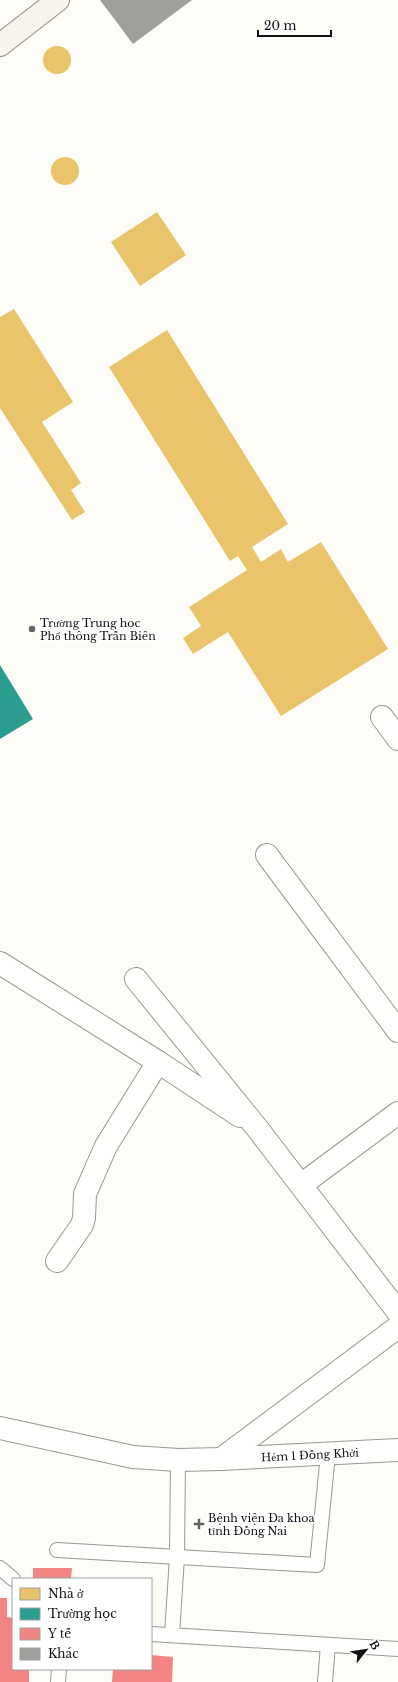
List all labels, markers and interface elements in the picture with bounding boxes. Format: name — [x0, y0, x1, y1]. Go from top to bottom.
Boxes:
scale bar — [258, 12, 331, 38]
text: 20 m — [264, 18, 296, 33]
place label: Trường Trung học Phổ thông Trấn Biên — [40, 616, 156, 643]
marker: Trường Trung học Phổ thông Trấn Biên — [27, 624, 37, 634]
street label: Hẻm 1 Đồng Khởi — [261, 1445, 359, 1465]
place label: Bệnh viện Đa khoa tỉnh Đồng Nai — [208, 1511, 316, 1538]
marker: Bệnh viện Đa khoa tỉnh Đồng Nai — [193, 1518, 205, 1530]
legend — [12, 1578, 152, 1670]
text: Nhà ở — [48, 1586, 84, 1601]
text: Trường học — [48, 1606, 117, 1621]
text: Y tế — [47, 1626, 71, 1641]
north arrow — [346, 1630, 386, 1670]
text: B — [366, 1638, 383, 1652]
text: Khác — [48, 1646, 79, 1661]

